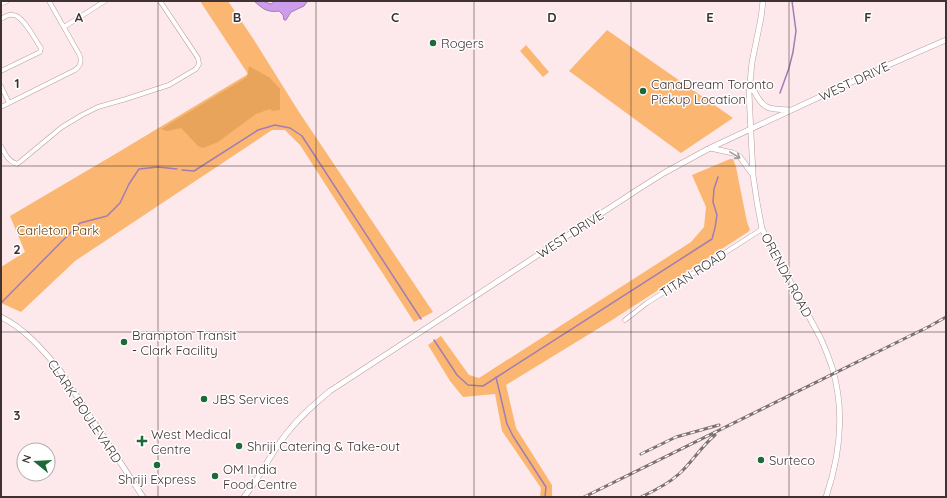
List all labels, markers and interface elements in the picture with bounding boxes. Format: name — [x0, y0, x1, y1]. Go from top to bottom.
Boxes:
text: A — [75, 9, 84, 25]
text: B — [233, 9, 241, 25]
text: C — [391, 9, 399, 25]
text: D — [547, 9, 557, 25]
text: E — [706, 9, 714, 25]
text: F — [864, 9, 872, 25]
place label: Rogers — [441, 35, 484, 51]
marker: Rogers — [428, 38, 438, 48]
street label: WEST DRIVE — [816, 58, 892, 104]
text: 1 — [14, 75, 20, 91]
place label: CanaDream Toronto Pickup Location — [651, 76, 774, 107]
marker: CanaDream Toronto Pickup Location — [638, 86, 648, 96]
one-way arrow — [730, 151, 741, 160]
street label: WEST DRIVE — [534, 207, 606, 261]
park label: Carleton Park — [17, 222, 99, 238]
street label: ORENDA ROAD — [758, 230, 816, 320]
text: 2 — [13, 241, 21, 257]
street label: TITAN ROAD — [657, 246, 729, 300]
place label: Brampton Transit - Clark Facility — [132, 327, 237, 358]
marker: Brampton Transit - Clark Facility — [119, 337, 129, 347]
street label: CLARK BOULEVARD — [44, 356, 126, 466]
place label: JBS Services — [212, 391, 289, 407]
marker: JBS Services — [199, 394, 209, 404]
text: 3 — [14, 407, 21, 423]
place label: West Medical Centre — [151, 426, 231, 457]
marker: West Medical Centre — [136, 435, 148, 447]
place label: Shriji Catering & Take-out — [247, 438, 400, 454]
marker: Shriji Catering & Take-out — [234, 441, 244, 451]
north arrow — [16, 442, 56, 482]
place label: Surteco — [769, 452, 815, 468]
text: N — [19, 453, 34, 465]
marker: Surteco — [756, 455, 766, 465]
marker: Shriji Express — [152, 460, 162, 470]
place label: OM India Food Centre — [223, 461, 297, 492]
place label: Shriji Express — [118, 471, 196, 487]
marker: OM India Food Centre — [210, 471, 220, 481]

